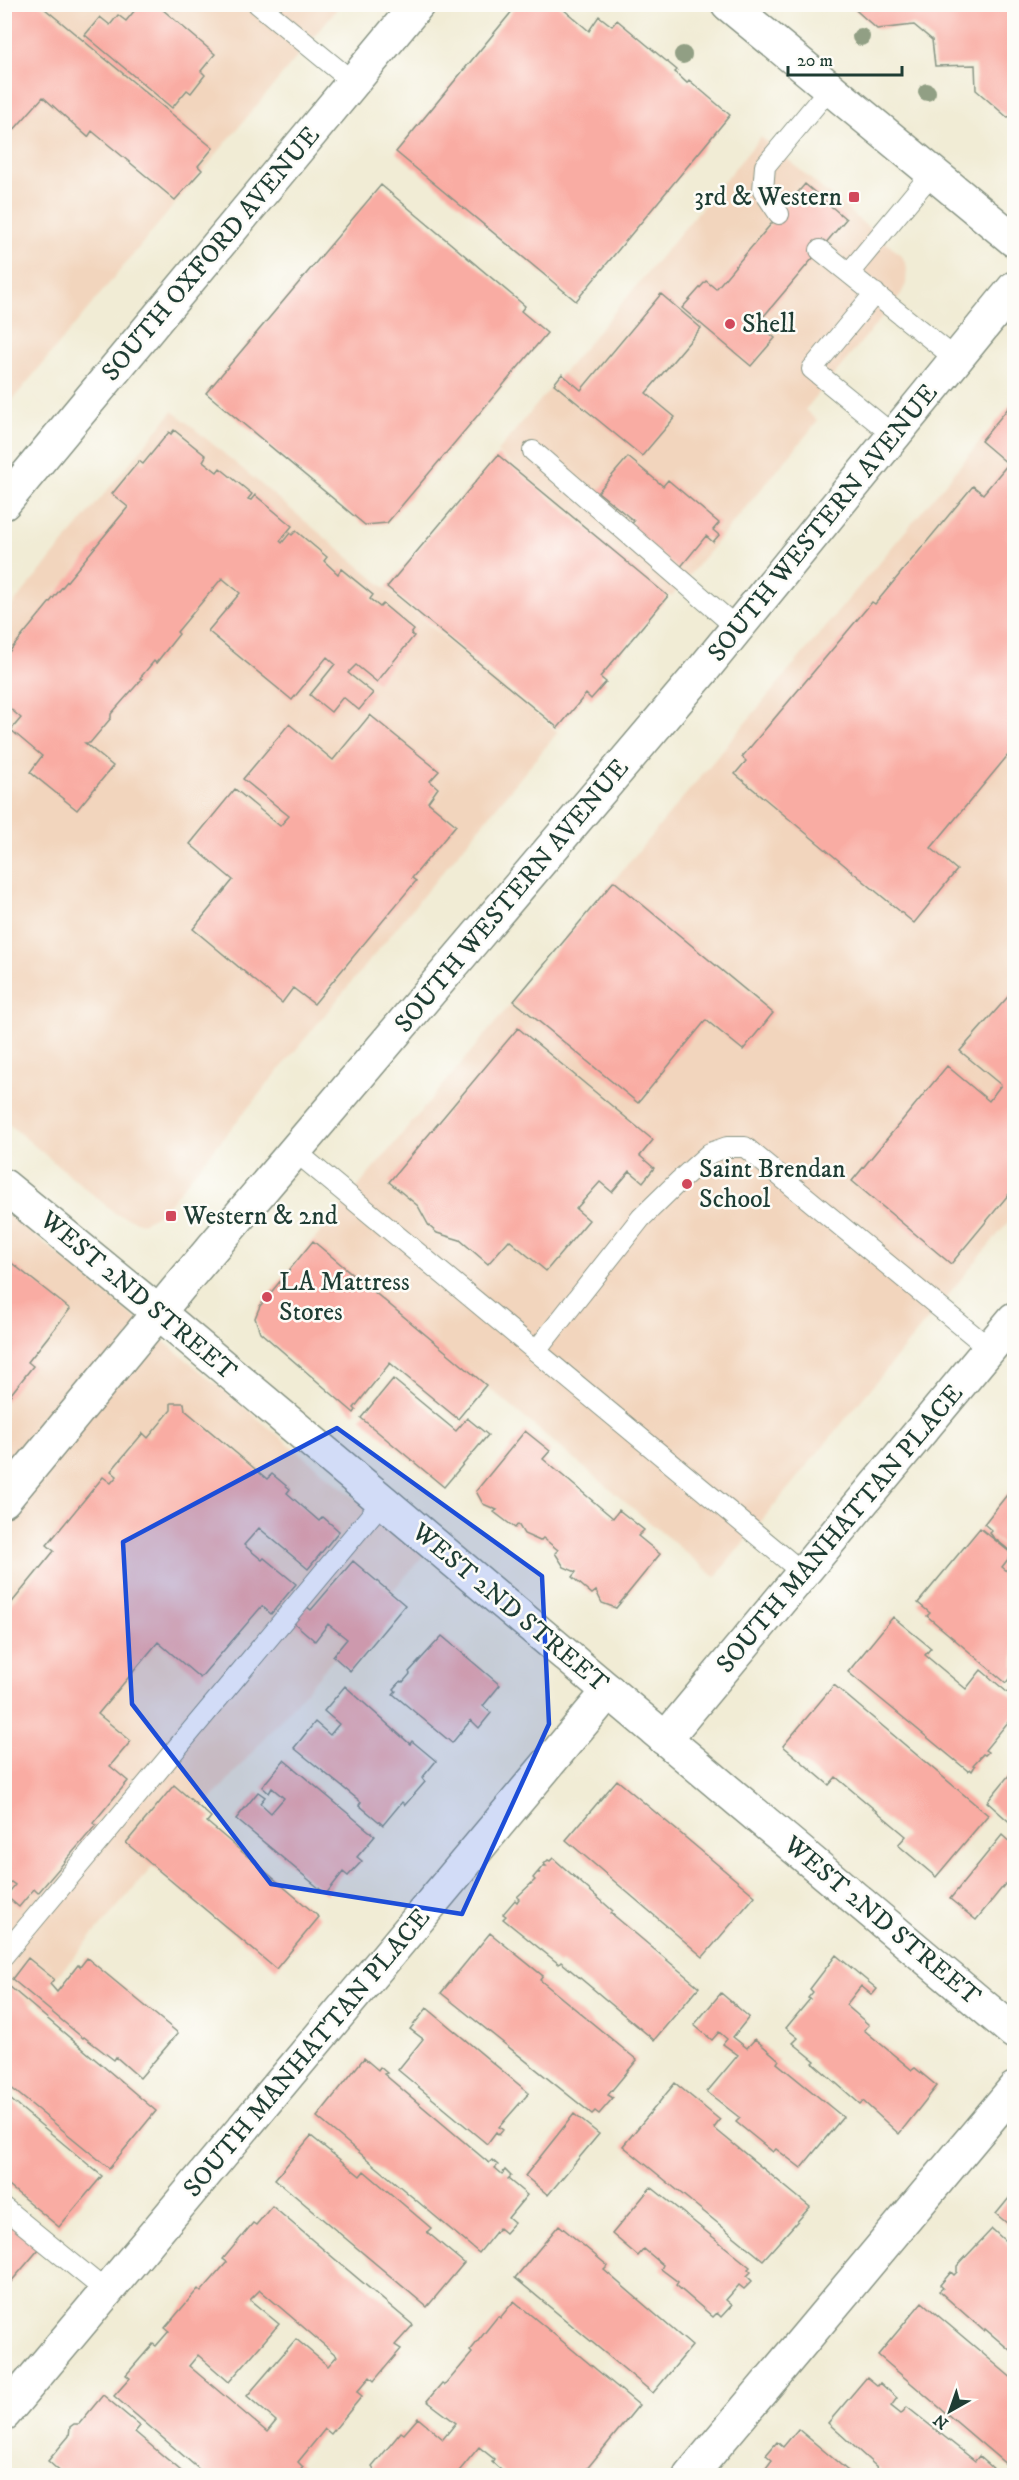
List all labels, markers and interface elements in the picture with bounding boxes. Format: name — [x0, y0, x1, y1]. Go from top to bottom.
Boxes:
scale bar — [788, 39, 902, 77]
text: 20 m — [797, 50, 833, 72]
street label: SOUTH OXFORD AVENUE — [95, 120, 327, 388]
place label: 3rd & Western — [694, 181, 842, 214]
marker: 3rd & Western — [847, 190, 861, 204]
place label: Shell — [742, 308, 796, 341]
marker: Shell — [723, 317, 737, 331]
street label: SOUTH WESTERN AVENUE — [701, 377, 945, 669]
street label: SOUTH WESTERN AVENUE — [388, 752, 636, 1040]
place label: Saint Brendan School — [699, 1153, 846, 1216]
marker: Saint Brendan School — [680, 1177, 694, 1191]
place label: Western & 2nd — [182, 1200, 338, 1233]
street label: WEST 2ND STREET — [32, 1203, 244, 1388]
marker: Western & 2nd — [164, 1209, 178, 1223]
place label: LA Mattress Stores — [279, 1266, 410, 1329]
marker: LA Mattress Stores — [260, 1290, 274, 1304]
street label: SOUTH MANHATTAN PLACE — [709, 1378, 971, 1680]
street label: WEST 2ND STREET — [404, 1515, 616, 1700]
street label: WEST 2ND STREET — [776, 1828, 988, 2013]
street label: SOUTH MANHATTAN PLACE — [176, 1902, 438, 2204]
north arrow — [920, 2381, 980, 2441]
text: N — [930, 2410, 952, 2434]

